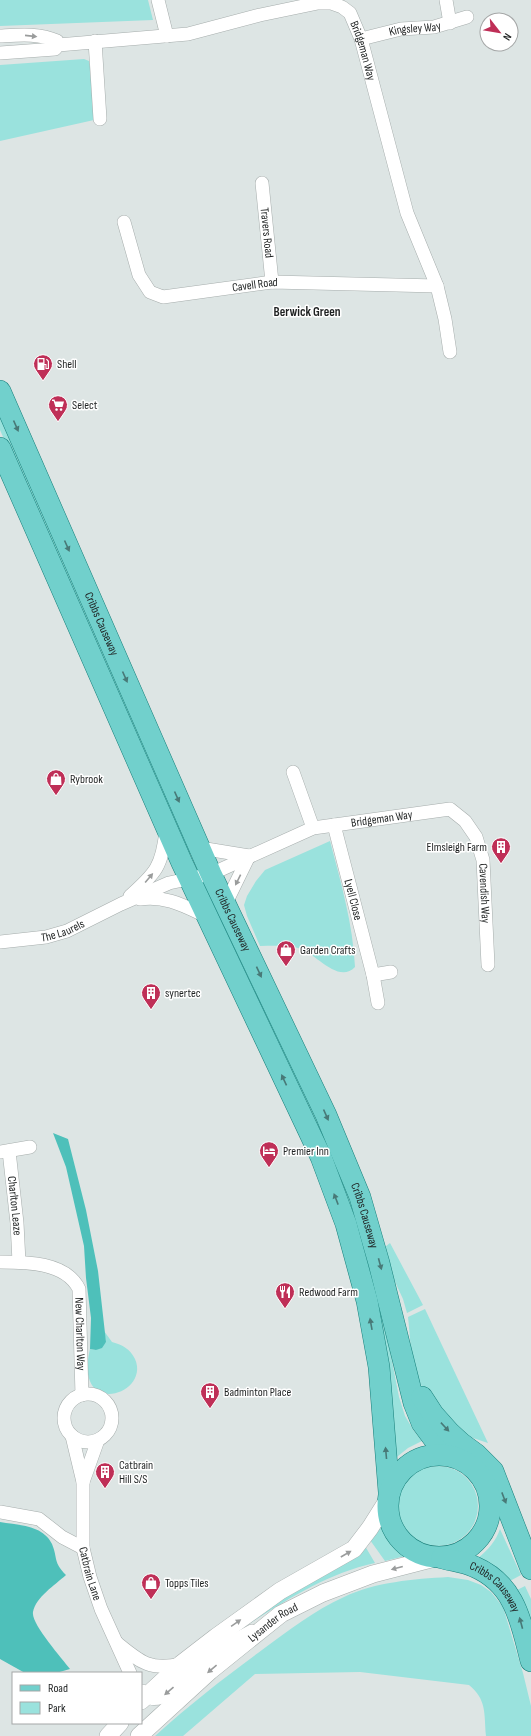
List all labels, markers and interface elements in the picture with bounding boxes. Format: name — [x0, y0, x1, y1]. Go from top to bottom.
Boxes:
north arrow — [479, 12, 519, 52]
street label: Kingsley Way — [387, 18, 443, 40]
street label: Bridgeman Way — [346, 19, 379, 83]
text: N — [500, 31, 514, 43]
one-way arrow — [25, 32, 37, 39]
street label: Travers Road — [257, 207, 277, 259]
street label: Cavell Road — [231, 275, 278, 295]
district label: Berwick Green — [273, 304, 341, 320]
fuel station icon: Shell — [32, 353, 54, 381]
place label: Shell — [57, 357, 77, 372]
supermarket icon: Select — [47, 394, 69, 422]
place label: Select — [72, 398, 98, 413]
one-way arrow — [13, 421, 19, 432]
one-way arrow — [64, 540, 70, 551]
street label: Cribbs Causeway — [81, 590, 122, 658]
one-way arrow — [122, 672, 128, 683]
shop icon: Rybrook — [45, 768, 67, 796]
place label: Rybrook — [70, 772, 103, 787]
one-way arrow — [174, 791, 180, 802]
street label: Bridgeman Way — [350, 807, 414, 831]
building icon: Elmsleigh Farm — [490, 836, 512, 864]
place label: Elmsleigh Farm — [427, 840, 487, 855]
street label: Cavendish Way — [475, 863, 493, 924]
one-way arrow — [145, 872, 154, 883]
one-way arrow — [235, 874, 241, 886]
street label: Lyell Close — [340, 877, 365, 922]
street label: Cribbs Causeway — [211, 886, 254, 954]
street label: The Laurels — [40, 916, 87, 945]
shop icon: Garden Crafts — [275, 939, 297, 967]
place label: Garden Crafts — [300, 943, 356, 958]
one-way arrow — [256, 967, 262, 978]
building icon: synertec — [140, 982, 162, 1010]
place label: synertec — [165, 986, 201, 1001]
one-way arrow — [281, 1074, 287, 1085]
one-way arrow — [323, 1110, 329, 1121]
hotel icon: Premier Inn — [258, 1140, 280, 1168]
place label: Premier Inn — [283, 1144, 329, 1159]
street label: Charlton Leaze — [4, 1175, 25, 1236]
street label: Cribbs Causeway — [347, 1181, 381, 1251]
one-way arrow — [333, 1192, 339, 1204]
one-way arrow — [377, 1257, 383, 1270]
restaurant icon: Redwood Farm — [274, 1281, 296, 1309]
place label: Redwood Farm — [299, 1285, 358, 1300]
street label: New Charlton Way — [71, 1297, 88, 1371]
one-way arrow — [368, 1318, 374, 1330]
building icon: Badminton Place — [199, 1381, 221, 1409]
place label: Badminton Place — [224, 1385, 291, 1400]
one-way arrow — [441, 1422, 450, 1433]
one-way arrow — [382, 1447, 389, 1459]
place label: Catbrain Hill S/S — [119, 1458, 153, 1487]
building icon: Catbrain Hill S/S — [94, 1461, 116, 1489]
one-way arrow — [502, 1492, 508, 1504]
street label: Catbrain Lane — [75, 1546, 105, 1603]
one-way arrow — [340, 1550, 351, 1557]
street label: Cribbs Causeway — [467, 1558, 523, 1615]
one-way arrow — [391, 1565, 404, 1571]
shop icon: Topps Tiles — [140, 1572, 162, 1600]
place label: Topps Tiles — [165, 1576, 209, 1591]
street label: Lysander Road — [245, 1600, 300, 1645]
one-way arrow — [518, 1617, 524, 1629]
one-way arrow — [230, 1619, 241, 1627]
one-way arrow — [207, 1665, 217, 1674]
legend — [12, 1672, 142, 1724]
text: Road — [48, 1681, 68, 1696]
one-way arrow — [164, 1687, 174, 1696]
text: Park — [48, 1701, 66, 1716]

